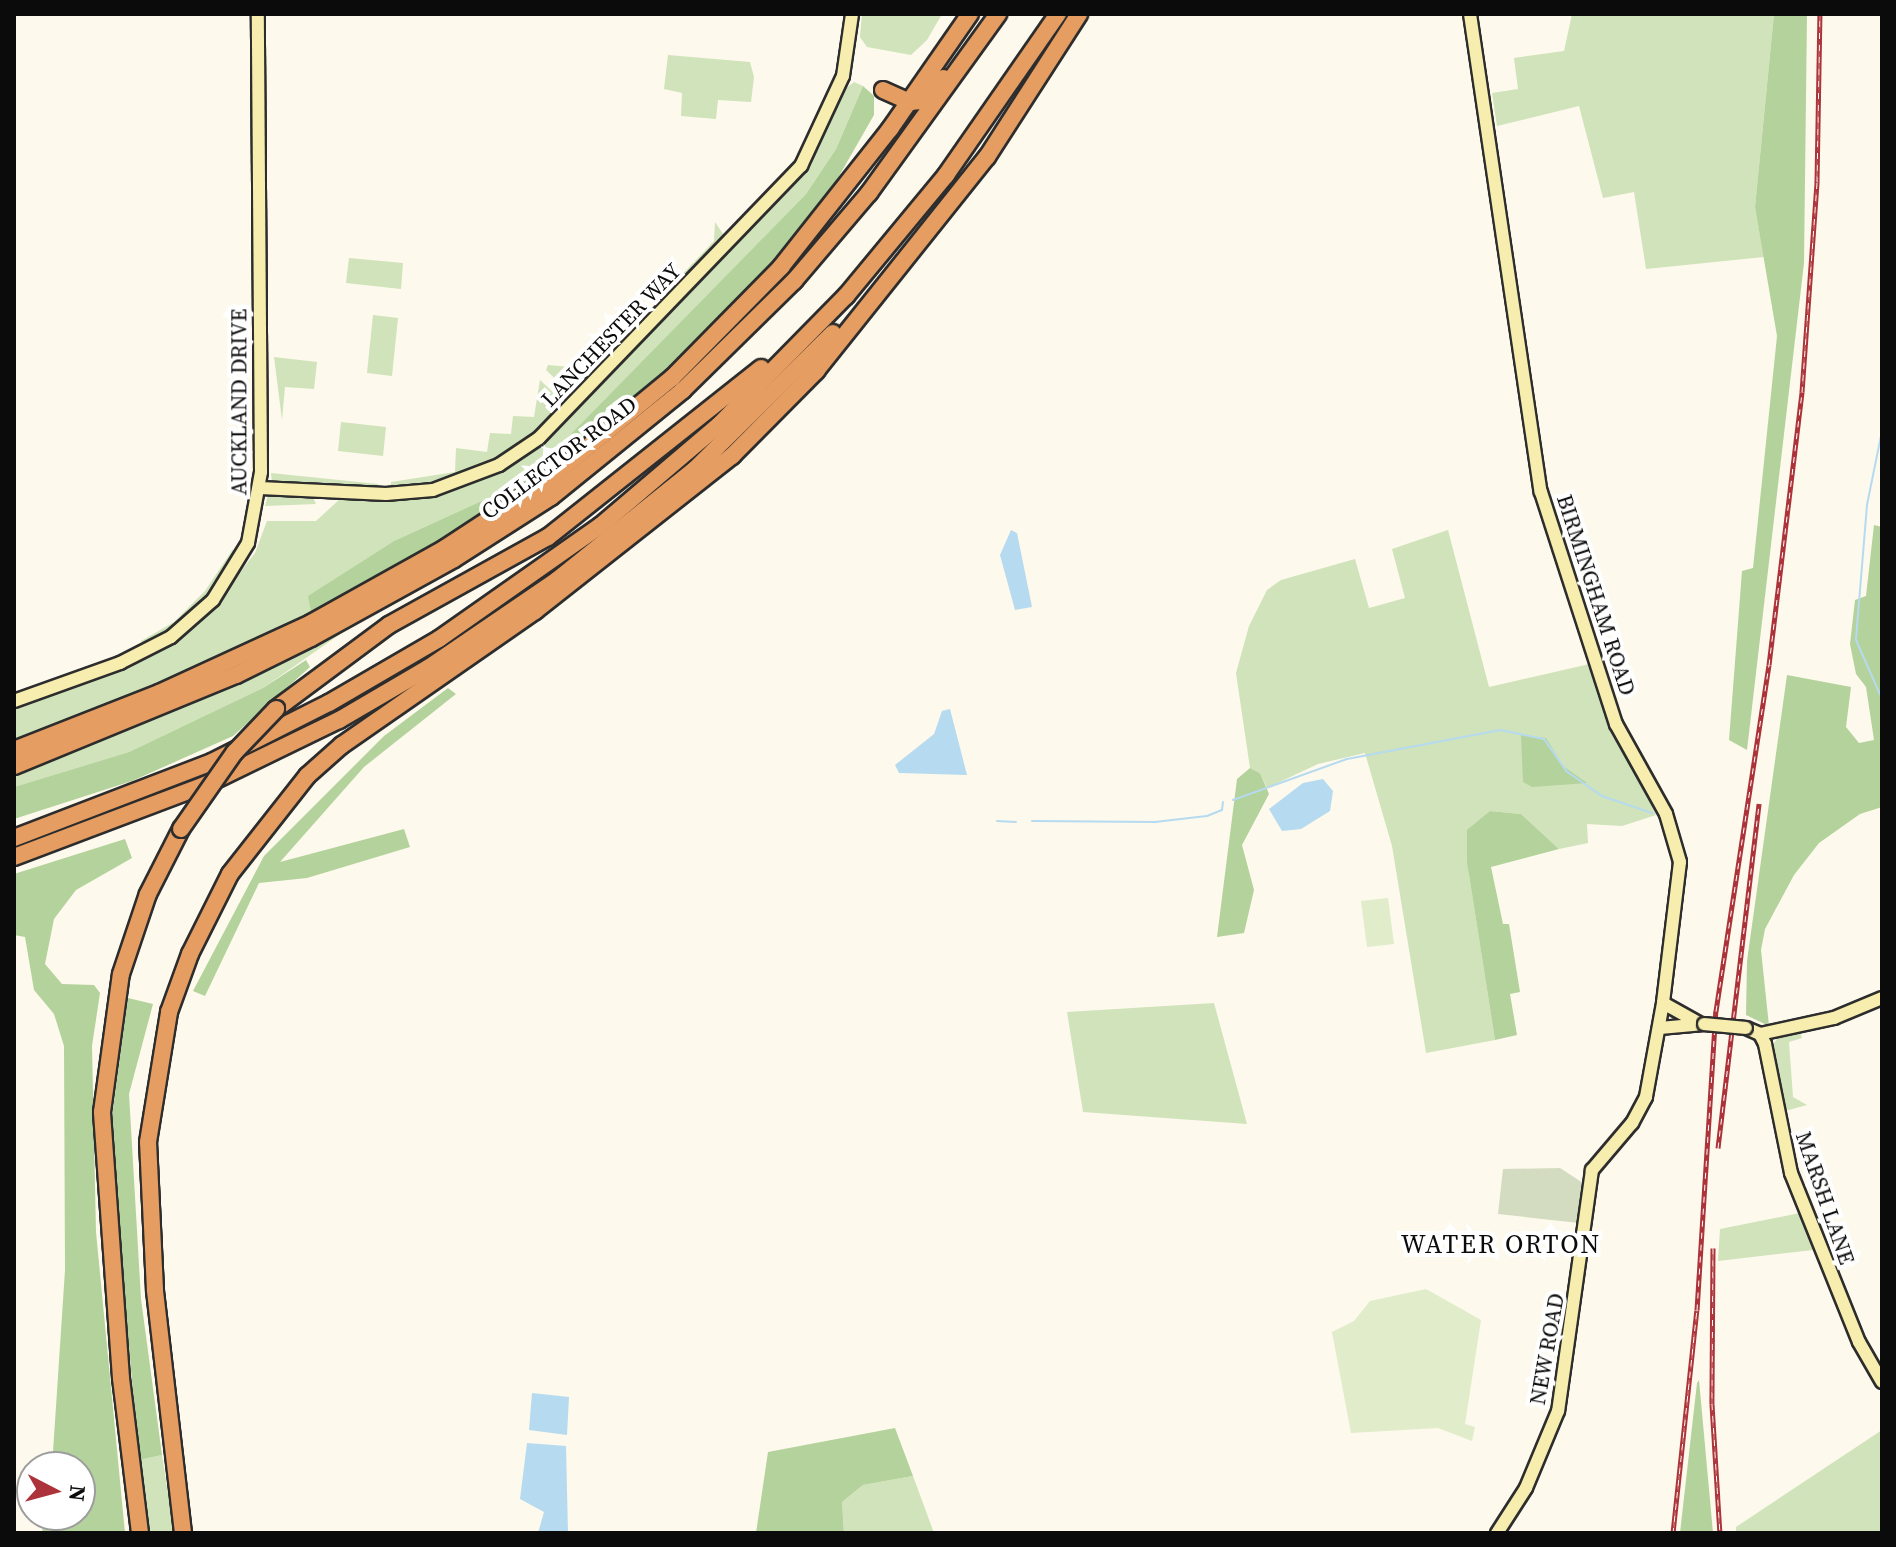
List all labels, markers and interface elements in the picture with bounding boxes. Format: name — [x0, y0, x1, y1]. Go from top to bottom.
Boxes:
street label: LANCHESTER WAY — [535, 257, 687, 413]
street label: AUCKLAND DRIVE — [226, 309, 252, 495]
street label: COLLECTOR ROAD — [476, 391, 642, 525]
street label: BIRMINGHAM ROAD — [1551, 491, 1641, 699]
street label: MARSH LANE — [1790, 1128, 1860, 1268]
district label: WATER ORTON — [1401, 1229, 1601, 1261]
street label: NEW ROAD — [1524, 1291, 1570, 1407]
north arrow — [16, 1451, 96, 1531]
text: N — [62, 1484, 94, 1503]

